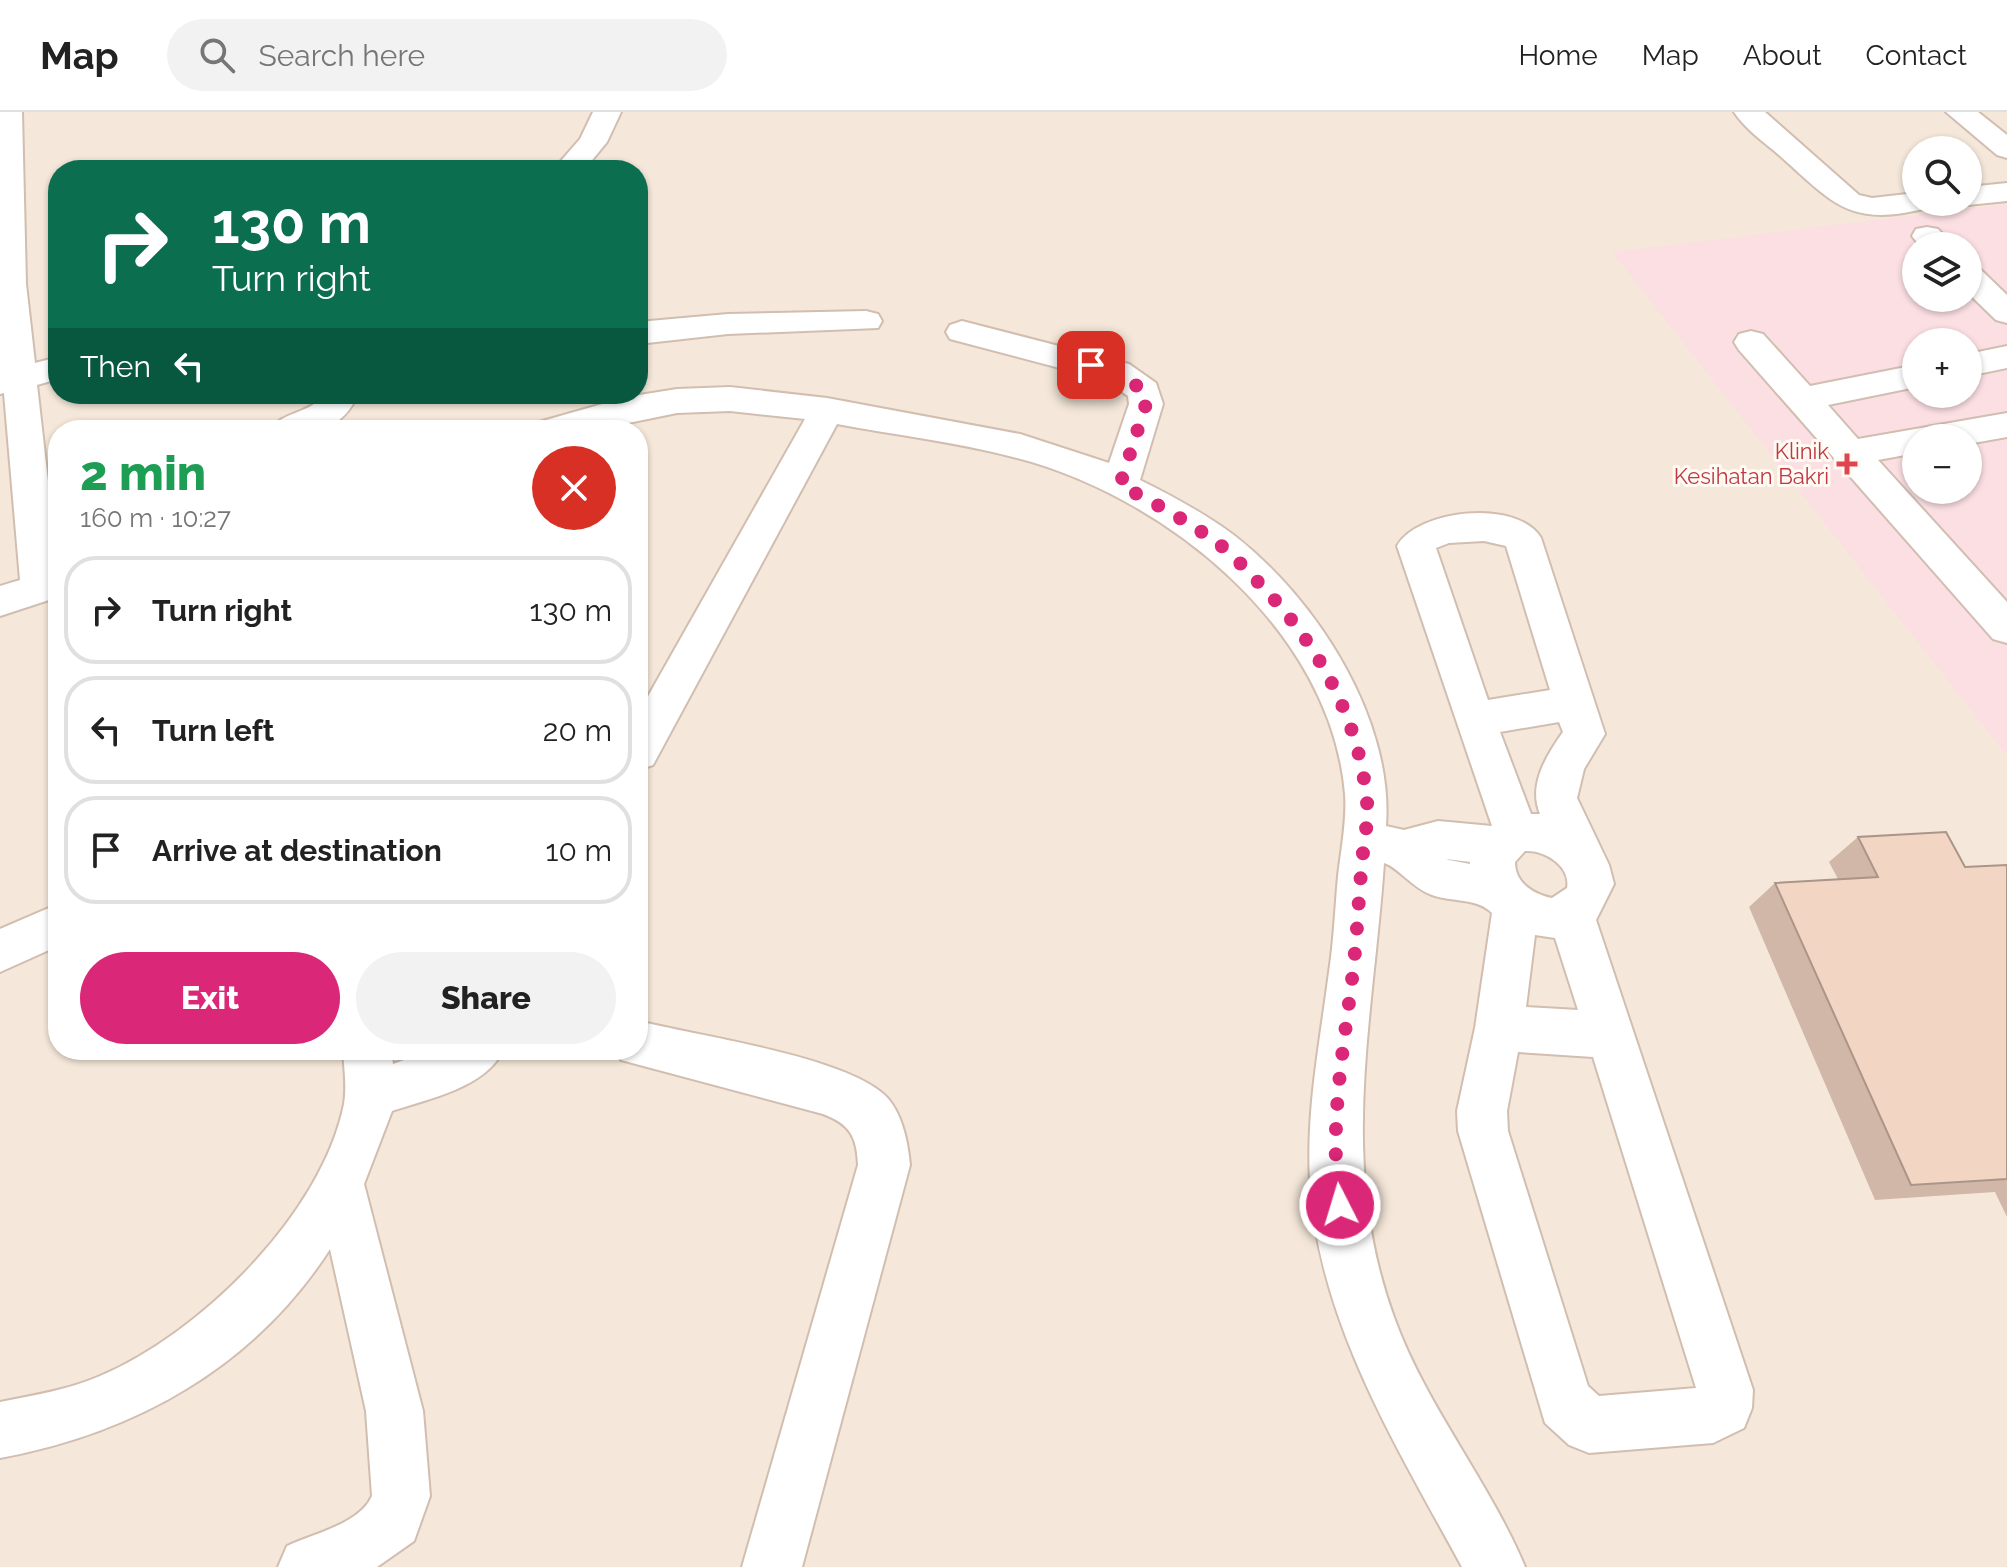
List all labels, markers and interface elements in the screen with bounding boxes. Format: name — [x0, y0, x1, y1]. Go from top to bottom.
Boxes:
search box — [167, 19, 727, 91]
text: Map — [40, 33, 119, 78]
icon: search — [195, 33, 239, 77]
text: Search here — [259, 38, 425, 73]
text: Home — [1518, 39, 1598, 72]
text: Map — [1642, 39, 1699, 72]
text: About — [1743, 39, 1822, 72]
text: Contact — [1866, 39, 1967, 72]
map controls — [1902, 136, 1982, 504]
button: search — [1902, 136, 1982, 216]
text: 130 m — [212, 190, 371, 256]
icon: right — [80, 192, 184, 296]
button: layers — [1902, 232, 1982, 312]
text: Turn right — [212, 257, 371, 299]
button: + — [1902, 328, 1982, 408]
pin — [1057, 331, 1125, 399]
icon: arrive — [1069, 343, 1113, 387]
icon: left — [167, 344, 211, 388]
text: Then — [80, 349, 151, 384]
button: − — [1902, 424, 1982, 504]
place label: Klinik Kesihatan Bakri — [1674, 438, 1829, 489]
text: 2 min — [80, 445, 206, 501]
button: close — [532, 446, 616, 530]
marker: Klinik Kesihatan Bakri — [1836, 453, 1858, 475]
text: 160 m · 10:27 — [80, 503, 231, 533]
icon: right — [84, 588, 128, 632]
text: Turn right — [152, 593, 292, 628]
text: 130 m — [530, 593, 612, 628]
icon: left — [84, 708, 128, 752]
text: Turn left — [152, 713, 274, 748]
text: 20 m — [543, 713, 612, 748]
icon: arrive — [84, 828, 128, 872]
text: Arrive at destination — [152, 833, 442, 868]
text: 10 m — [546, 833, 612, 868]
button: Exit — [80, 952, 340, 1044]
button: Share — [356, 952, 616, 1044]
position arrow — [1298, 1163, 1382, 1247]

